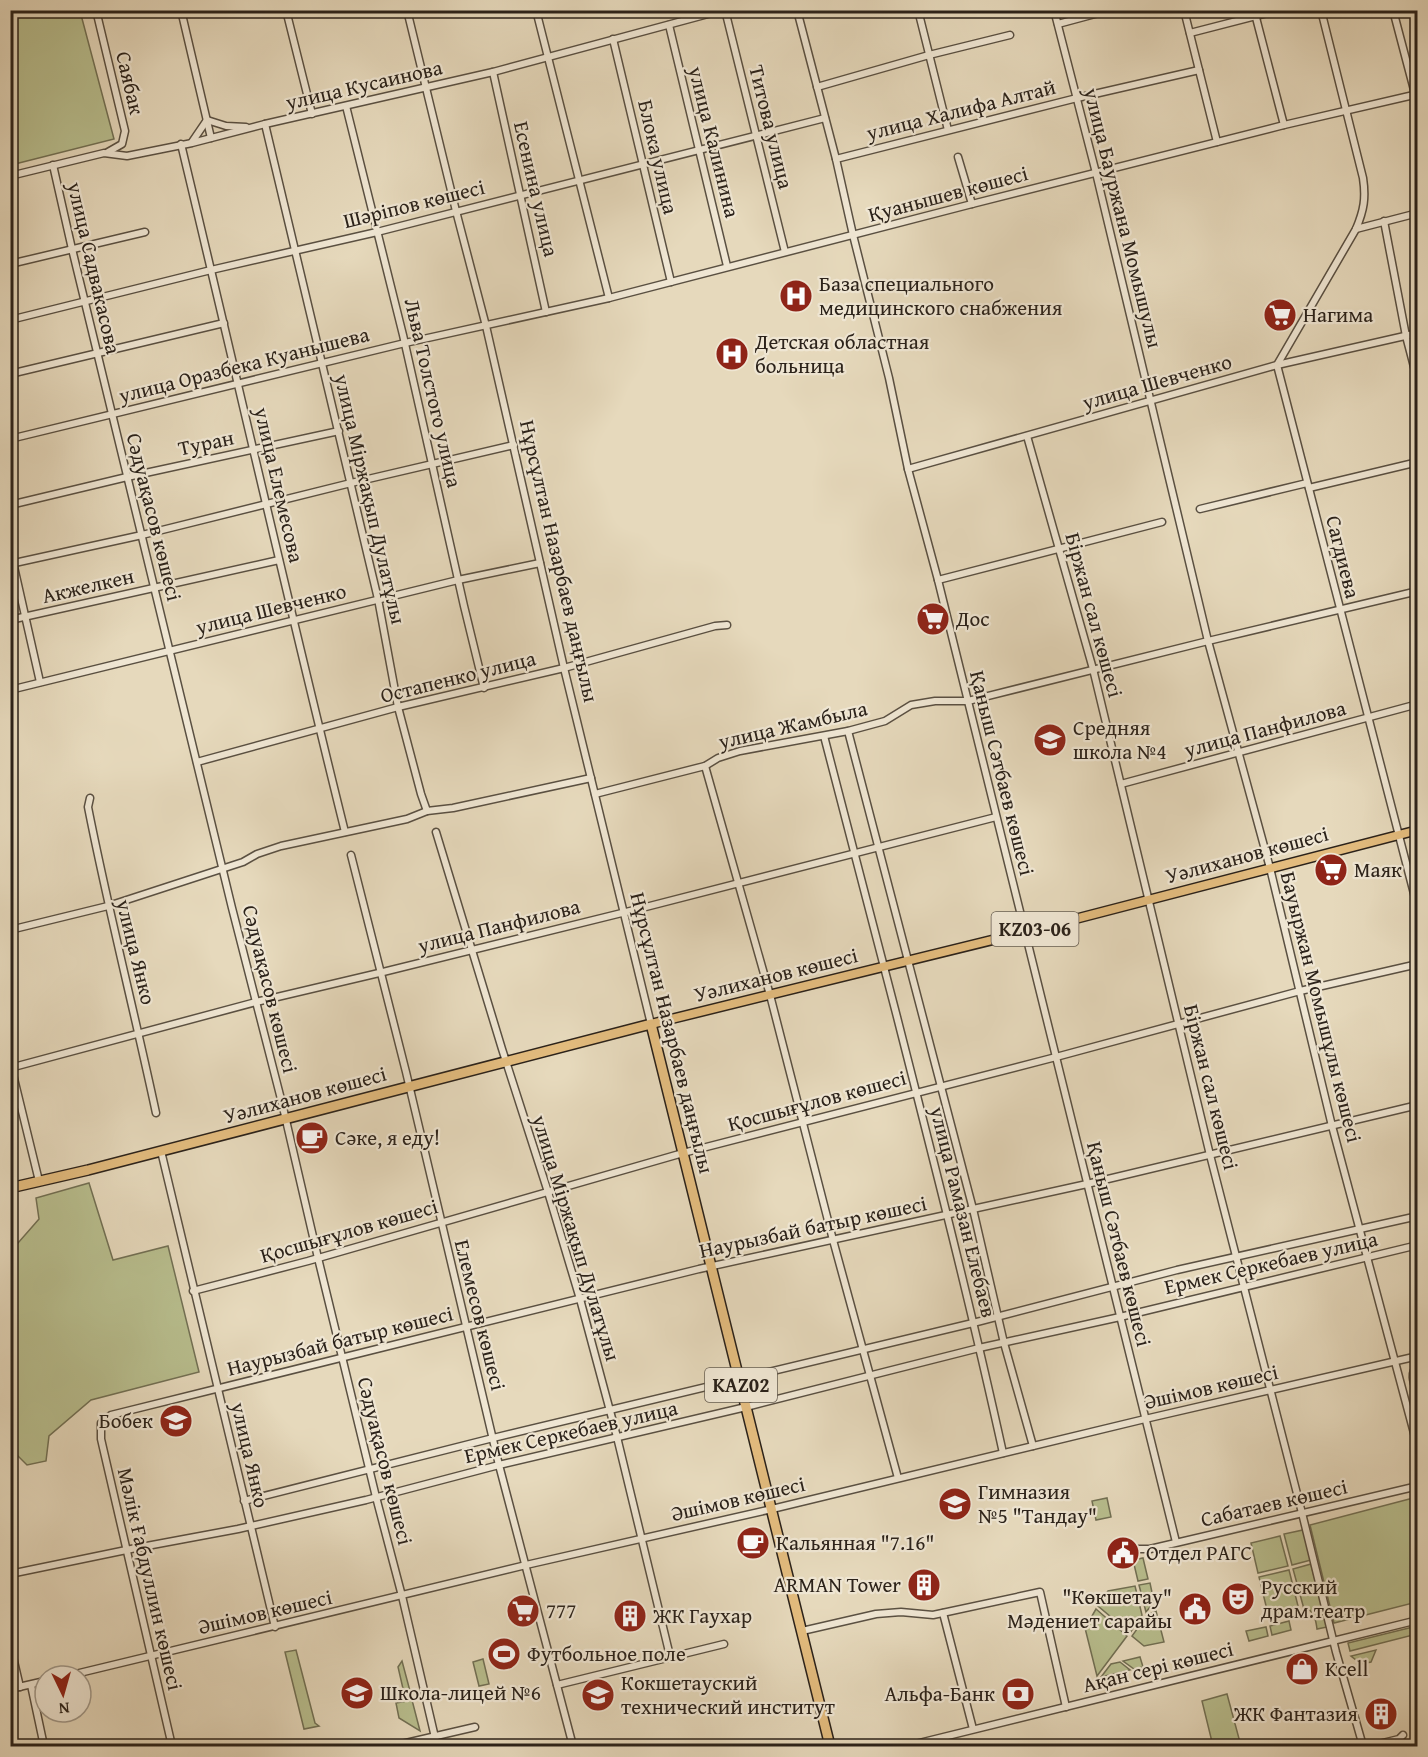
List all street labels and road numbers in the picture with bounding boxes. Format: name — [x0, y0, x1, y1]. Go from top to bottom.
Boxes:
street label: Саябак — [108, 48, 153, 117]
street label: улица Кусаинова — [282, 51, 445, 118]
street label: улица Калинина — [680, 62, 748, 221]
street label: Титова улица — [741, 62, 802, 192]
street label: улица Халифа Алтай — [862, 71, 1059, 148]
street label: улица Бауржана Момышулы — [1076, 84, 1171, 352]
street label: Блока улица — [630, 97, 687, 217]
street label: Есенина улица — [506, 118, 567, 260]
street label: Қуанышев көшесі — [865, 157, 1031, 230]
street label: Шәріпов көшесі — [340, 171, 488, 236]
street label: улица Садвакасова — [59, 178, 129, 357]
street label: Льва Толстого улица — [397, 295, 470, 491]
street label: улица Оразбека Куанышева — [114, 318, 372, 411]
street label: улица Шевченко — [1078, 345, 1235, 418]
street label: улица Міржақып Дулатұлы — [326, 370, 414, 627]
street label: улица Елемесова — [246, 403, 312, 566]
street label: Нұрсұлтан Назарбаев даңғылы — [512, 417, 607, 705]
street label: Туран — [175, 422, 236, 463]
street label: Сәдуақасов көшесі — [119, 430, 190, 604]
street label: Сагдиева — [1318, 512, 1369, 602]
street label: Біржан сал көшесі — [1058, 529, 1131, 701]
street label: Акжелкен — [39, 560, 137, 611]
street label: улица Шевченко — [191, 575, 349, 642]
street label: Остапенко улица — [377, 642, 539, 711]
street label: Қаныш Сәтбаев көшесі — [962, 667, 1043, 879]
street label: улица Жамбыла — [714, 692, 870, 757]
street label: улица Панфилова — [1180, 692, 1349, 765]
street label: Уәлиханов көшесі — [1162, 818, 1332, 891]
street label: Бауыржан Момышұлы көшесі — [1273, 868, 1370, 1146]
street label: Нұрсұлтан Назарбаев даңғылы — [623, 889, 723, 1177]
street label: улица Панфилова — [414, 890, 583, 961]
street label: улица Янко — [108, 895, 165, 1008]
street label: Сәдуақасов көшесі — [235, 902, 306, 1076]
road number: KZ03-06 — [992, 912, 1078, 946]
street label: Уәлиханов көшесі — [691, 939, 861, 1010]
street label: Біржан сал көшесі — [1176, 1001, 1247, 1173]
street label: Уәлиханов көшесі — [220, 1058, 390, 1131]
street label: Қосшығұлов көшесі — [724, 1062, 910, 1139]
street label: улица Рамазан Елебаев — [922, 1102, 1005, 1321]
street label: улица Міржақып Дулатұлы — [524, 1110, 629, 1365]
street label: Қаныш Сәтбаев көшесі — [1079, 1138, 1160, 1350]
street label: Наурызбай батыр көшесі — [696, 1187, 930, 1266]
street label: Қосшығұлов көшесі — [256, 1190, 442, 1271]
street label: Ермек Серкебаев улица — [1161, 1223, 1381, 1302]
street label: Елемесов көшесі — [447, 1236, 514, 1394]
street label: Наурызбай батыр көшесі — [224, 1297, 456, 1384]
street label: Әшімов көшесі — [1141, 1356, 1281, 1417]
road number: KАZ02 — [705, 1368, 777, 1402]
street label: Сәдуақасов көшесі — [350, 1374, 421, 1548]
street label: Ермек Серкебаев улица — [461, 1392, 681, 1471]
street label: улица Янко — [223, 1398, 278, 1511]
street label: Мәлік Ғабдуллин көшесі — [110, 1465, 191, 1693]
street label: Әшімов көшесі — [668, 1468, 808, 1529]
street label: Сабатаев көшесі — [1197, 1471, 1350, 1534]
street label: Әшімов көшесі — [195, 1581, 335, 1642]
street label: Ақан сері көшесі — [1079, 1633, 1237, 1700]

